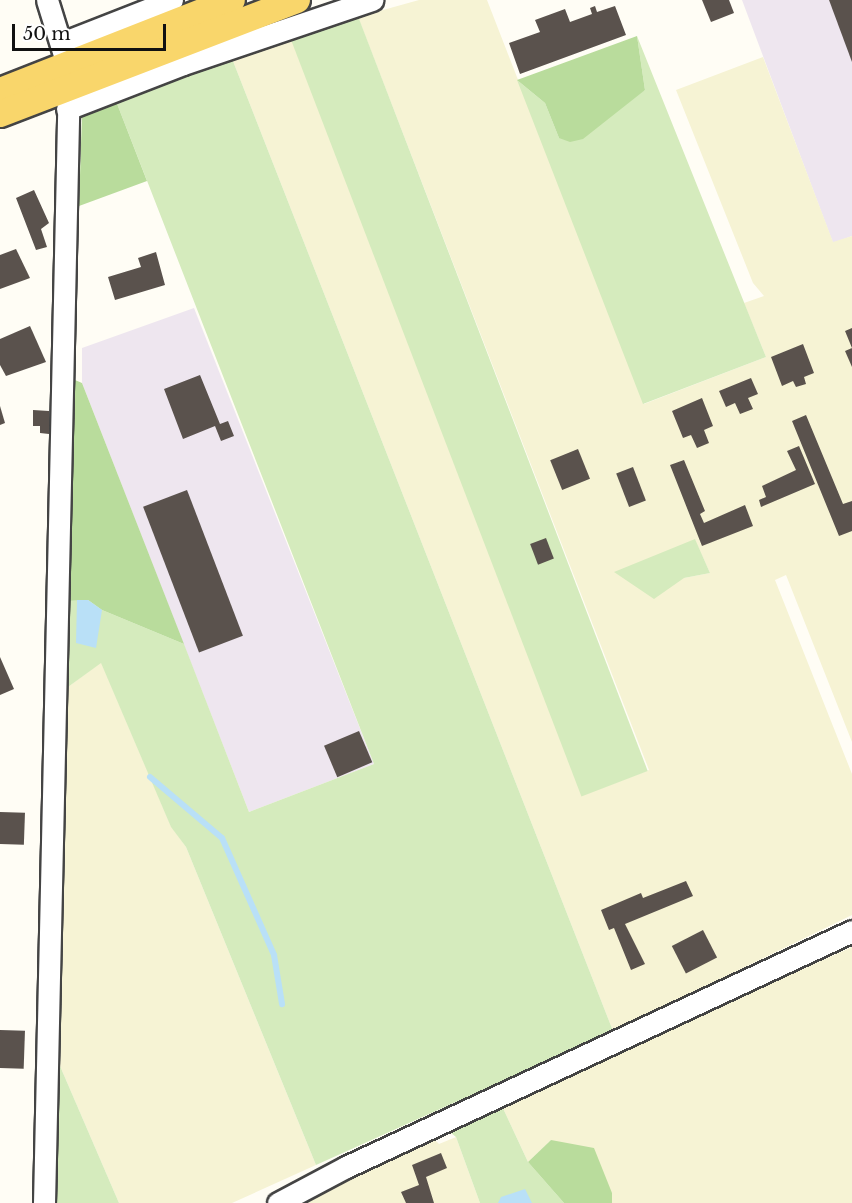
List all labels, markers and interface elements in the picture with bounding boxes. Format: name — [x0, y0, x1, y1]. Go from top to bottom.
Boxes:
scale bar — [15, 12, 170, 50]
text: 50 m — [23, 23, 71, 45]

